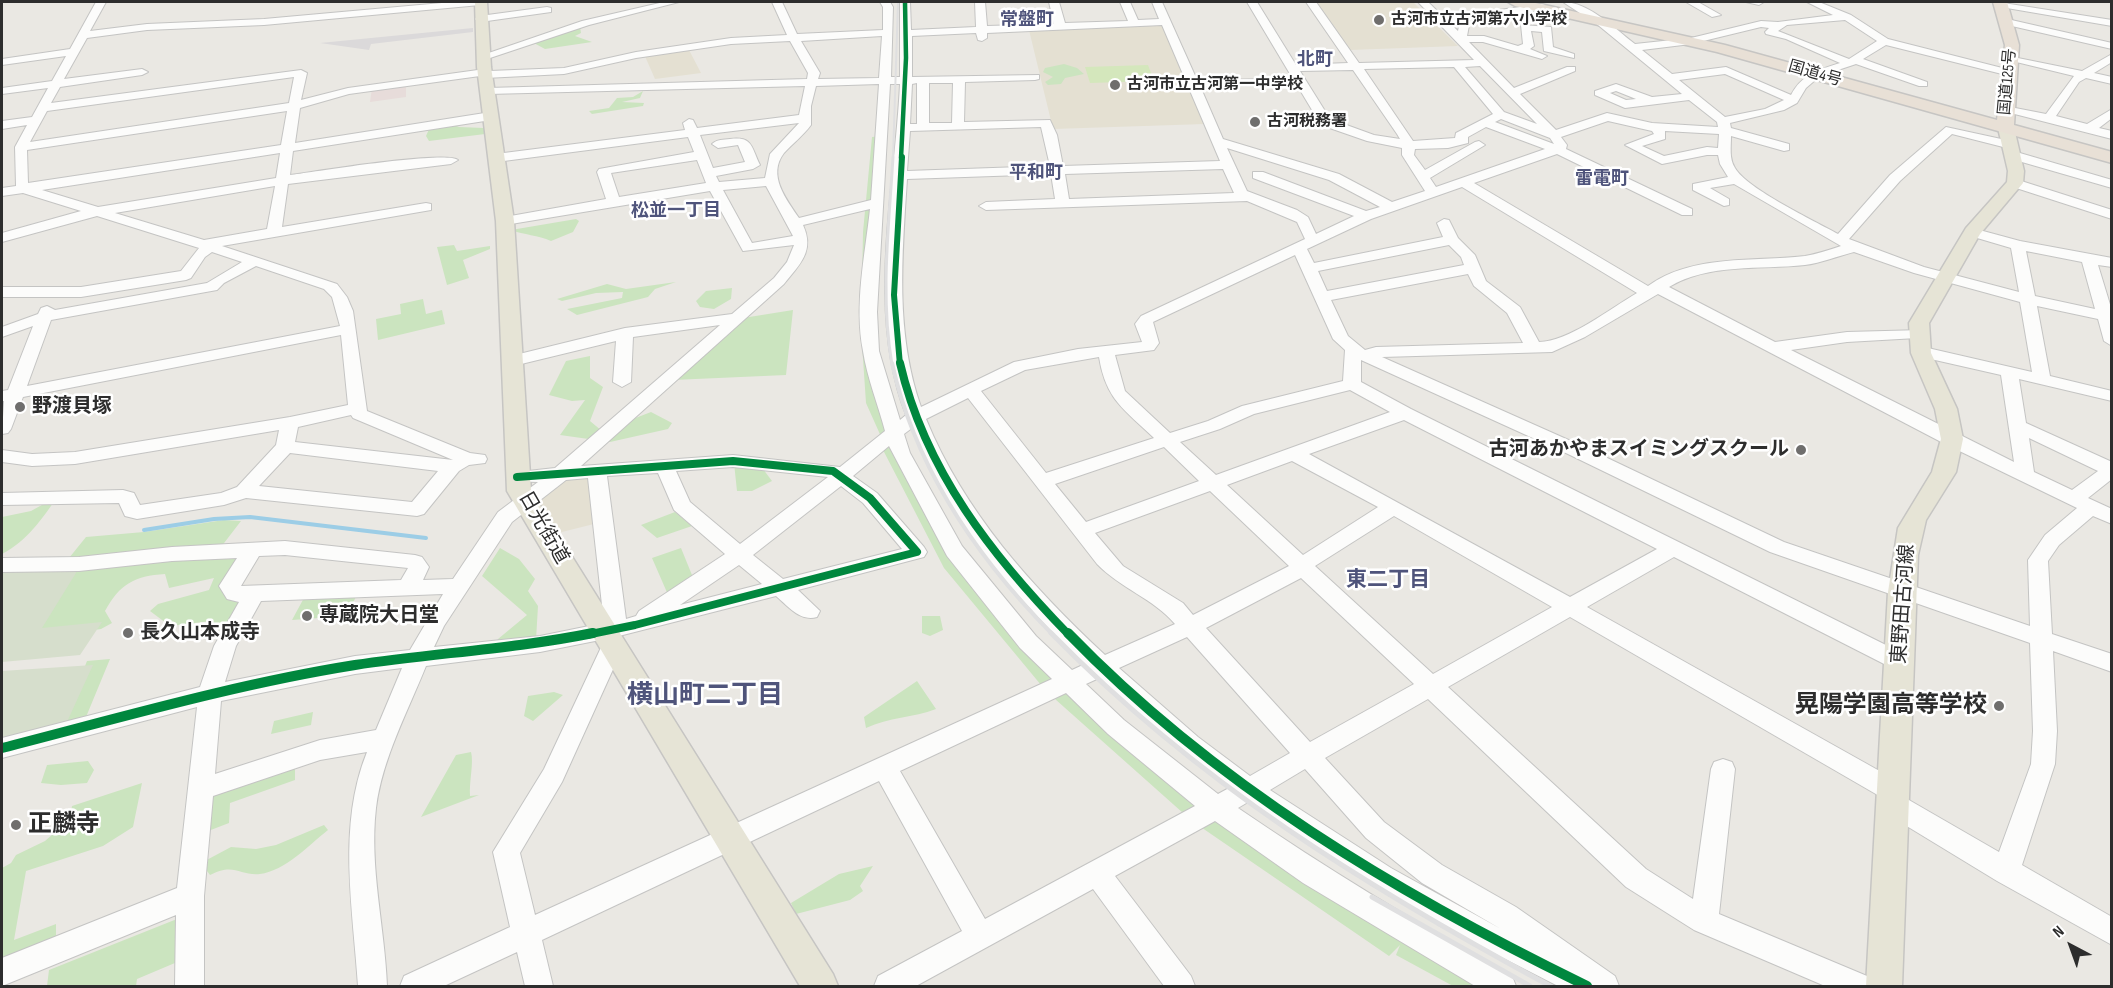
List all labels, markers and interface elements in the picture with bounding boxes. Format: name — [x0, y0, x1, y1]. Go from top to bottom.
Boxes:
district label: 常盤町 — [1000, 9, 1054, 31]
place label: 古河市立古河第六小学校 — [1391, 10, 1567, 30]
marker: 古河市立古河第六小学校 — [1372, 13, 1386, 27]
street label: 国道125号 — [1996, 48, 2020, 116]
district label: 北町 — [1297, 49, 1333, 71]
street label: 国道4号 — [1786, 57, 1844, 91]
place label: 古河市立古河第一中学校 — [1127, 75, 1303, 95]
marker: 古河市立古河第一中学校 — [1108, 78, 1122, 92]
place label: 古河税務署 — [1267, 112, 1347, 132]
marker: 古河税務署 — [1248, 115, 1262, 129]
district label: 平和町 — [1009, 162, 1063, 184]
district label: 雷電町 — [1575, 168, 1629, 190]
district label: 松並一丁目 — [631, 200, 721, 222]
place label: 野渡貝塚 — [32, 395, 112, 419]
marker: 野渡貝塚 — [13, 400, 27, 414]
place label: 古河あかやまスイミングスクール — [1489, 438, 1789, 462]
marker: 古河あかやまスイミングスクール — [1794, 443, 1808, 457]
street label: 日光街道 — [513, 487, 573, 569]
street label: 東野田古河線 — [1888, 543, 1920, 665]
district label: 東二丁目 — [1346, 568, 1430, 594]
place label: 専蔵院大日堂 — [319, 604, 439, 628]
marker: 専蔵院大日堂 — [300, 609, 314, 623]
place label: 長久山本成寺 — [140, 621, 260, 645]
marker: 長久山本成寺 — [121, 626, 135, 640]
district label: 横山町二丁目 — [627, 680, 783, 712]
place label: 晃陽学園高等学校 — [1795, 692, 1987, 720]
marker: 晃陽学園高等学校 — [1992, 699, 2006, 713]
place label: 正麟寺 — [28, 811, 100, 839]
marker: 正麟寺 — [9, 818, 23, 832]
north arrow — [2041, 916, 2101, 976]
text: N — [2049, 922, 2068, 942]

